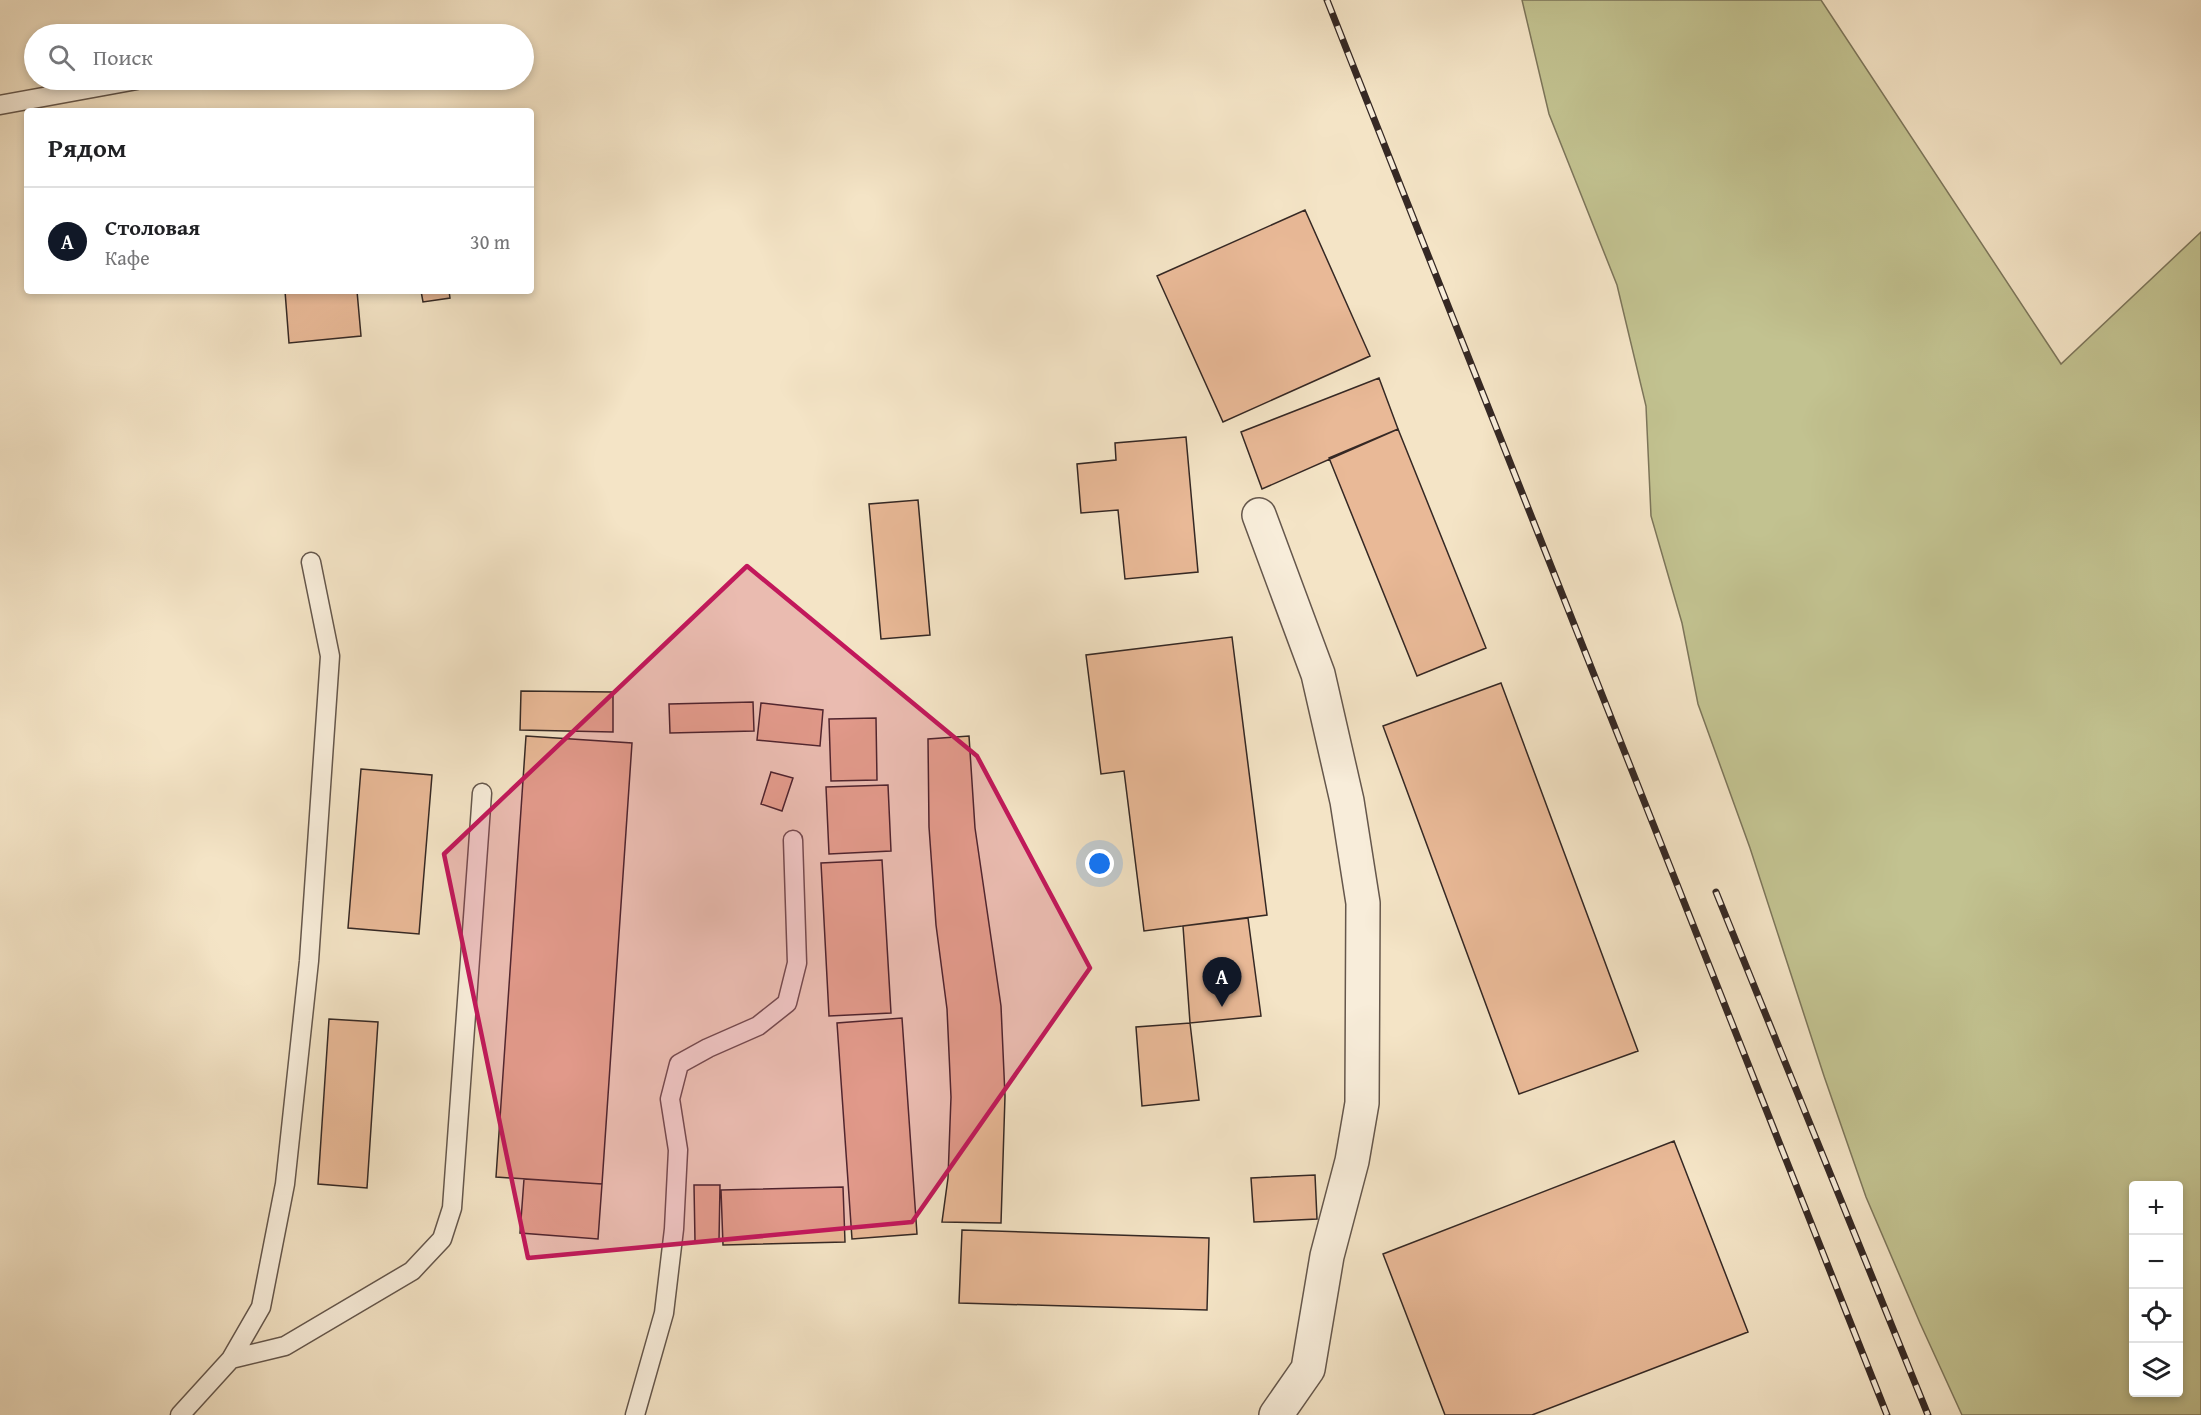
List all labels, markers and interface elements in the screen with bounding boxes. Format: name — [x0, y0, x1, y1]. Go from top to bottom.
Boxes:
search box — [24, 24, 534, 90]
icon: search — [45, 41, 78, 74]
text: Поиск — [93, 41, 153, 73]
text: Рядом — [48, 128, 126, 167]
text: Столовая — [105, 211, 200, 243]
text: A — [61, 227, 74, 256]
text: 30 m — [470, 227, 510, 256]
text: Кафе — [105, 243, 150, 272]
your location — [1085, 849, 1114, 878]
pin: A — [1202, 958, 1242, 1007]
map controls — [2129, 1181, 2183, 1397]
button: + — [2129, 1181, 2183, 1235]
button: − — [2129, 1235, 2183, 1289]
button: locate — [2129, 1289, 2183, 1343]
button: layers — [2129, 1343, 2183, 1397]

